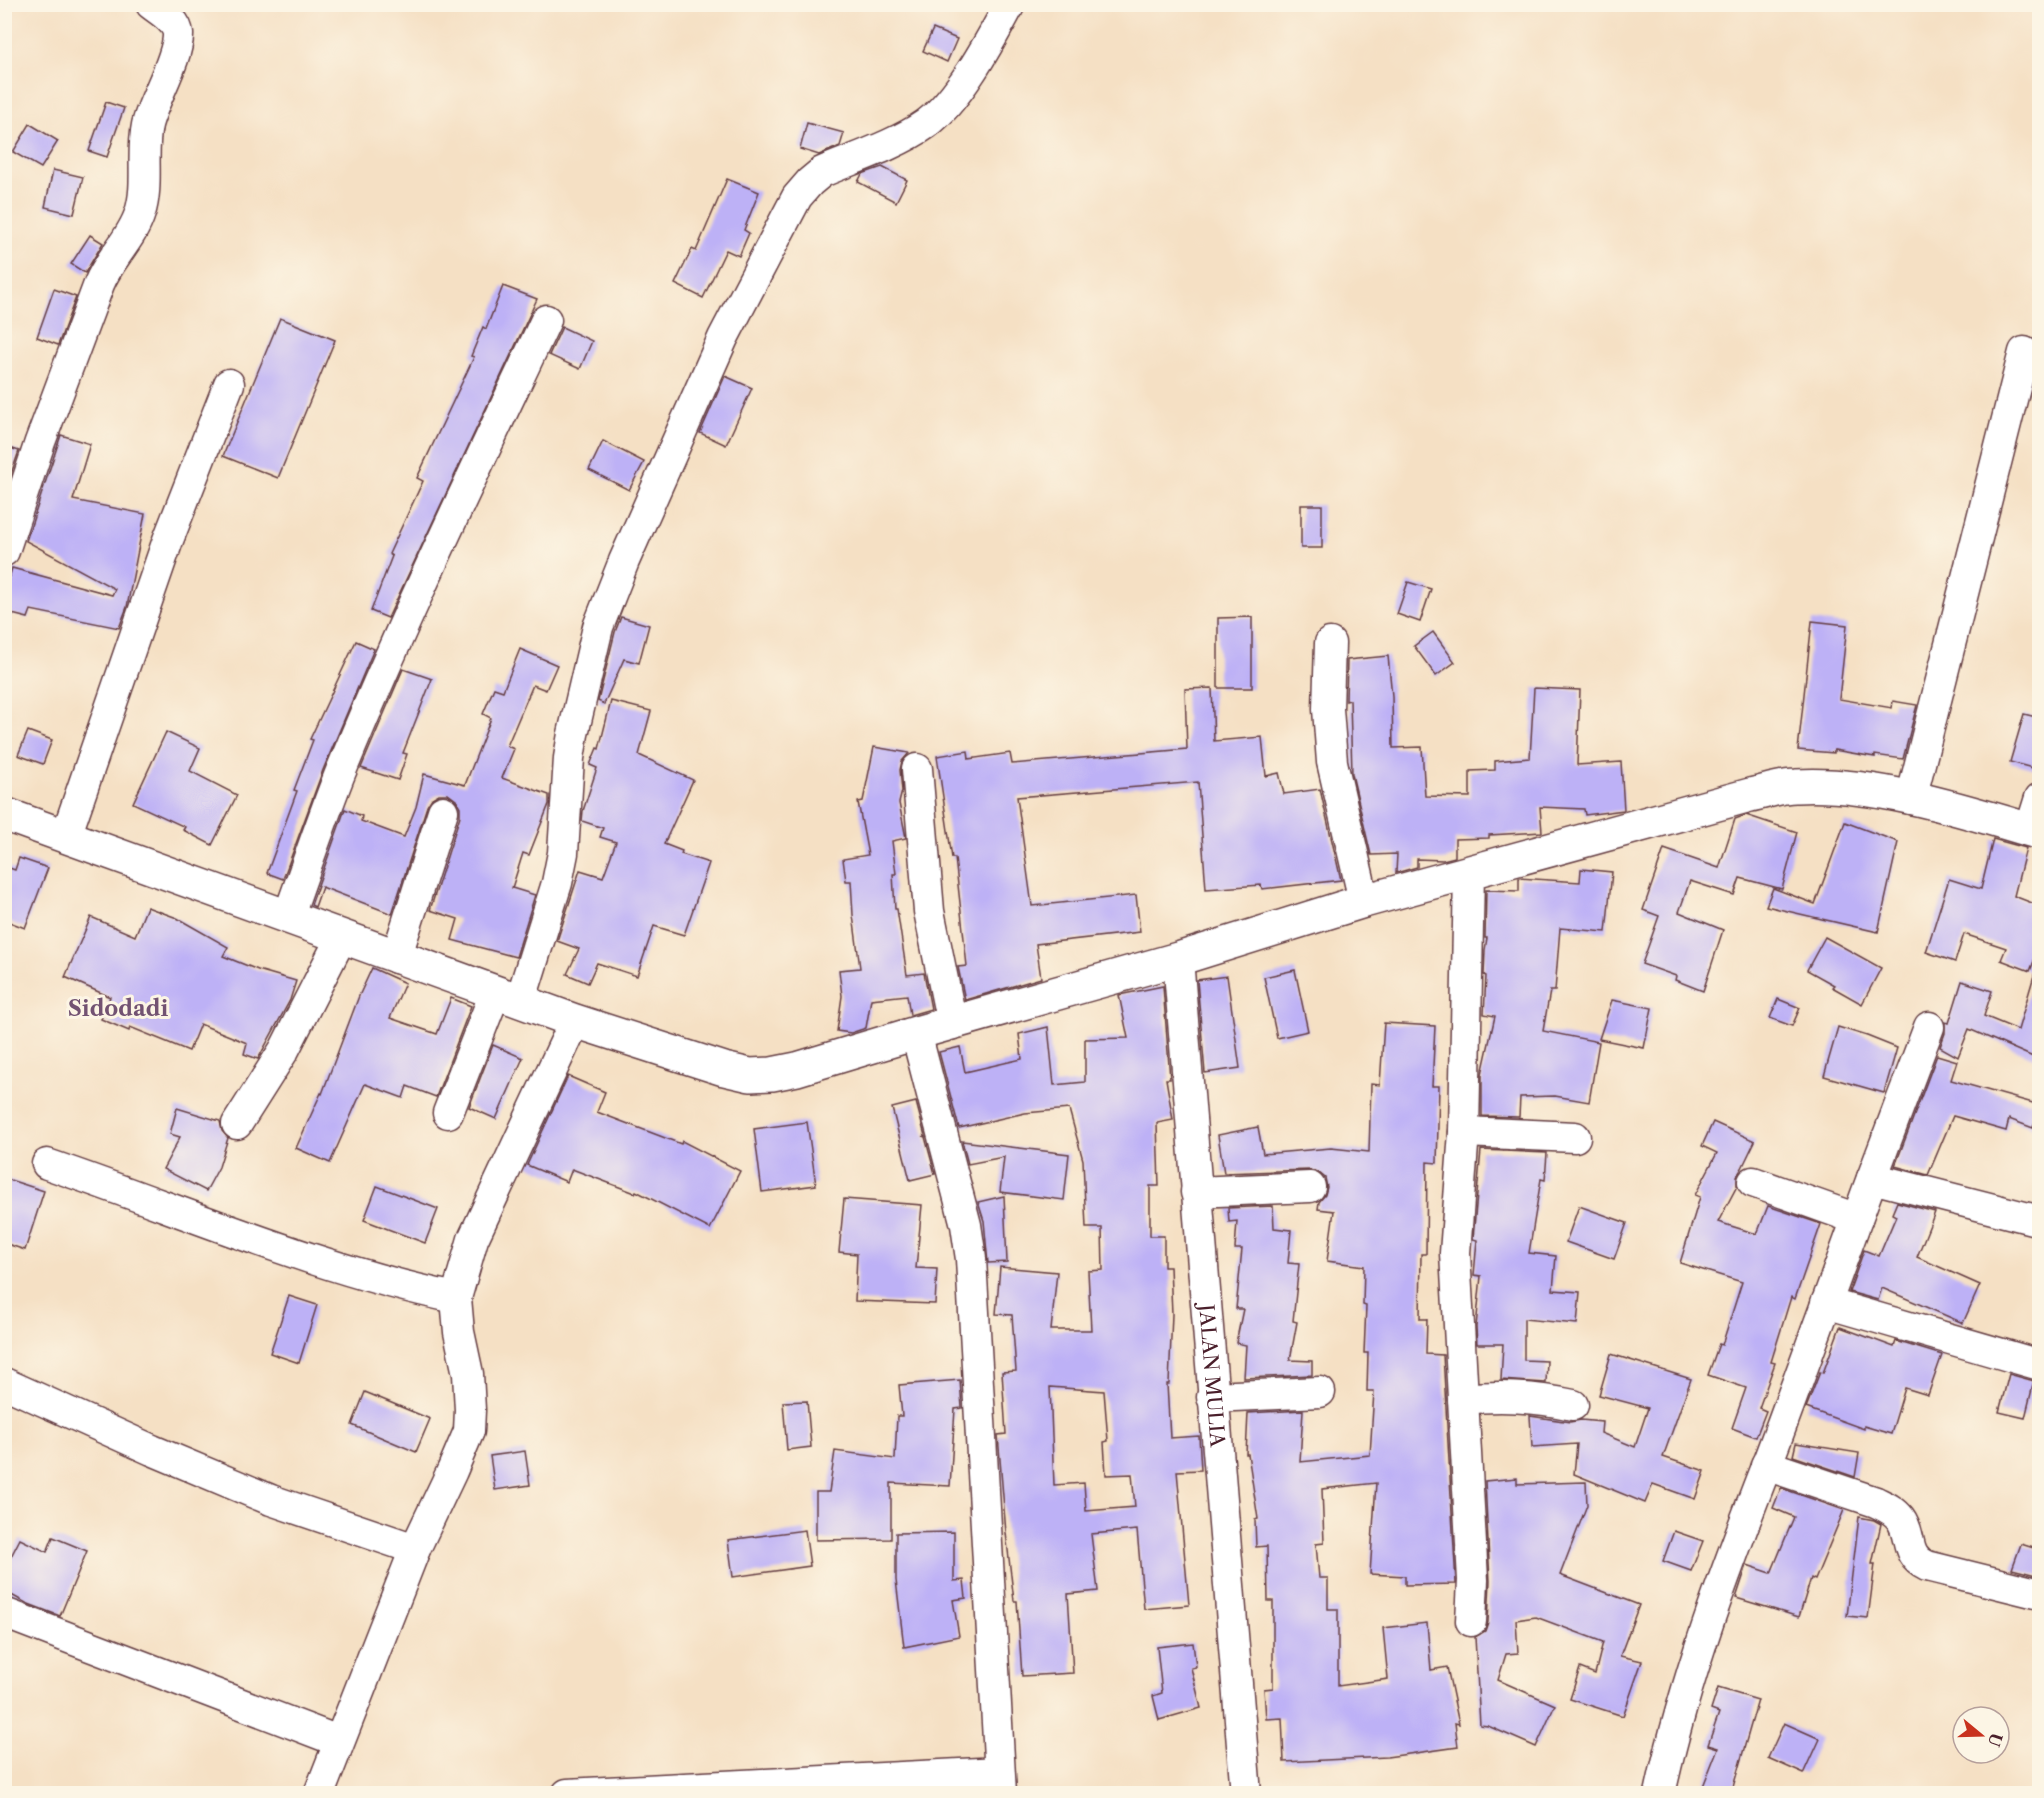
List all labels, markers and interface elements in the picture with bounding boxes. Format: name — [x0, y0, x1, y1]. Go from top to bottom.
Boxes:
district label: Sidodadi — [68, 995, 168, 1022]
street label: JALAN MULIA — [1194, 1300, 1230, 1449]
north arrow — [1951, 1705, 2011, 1765]
text: U — [1984, 1730, 2007, 1749]

